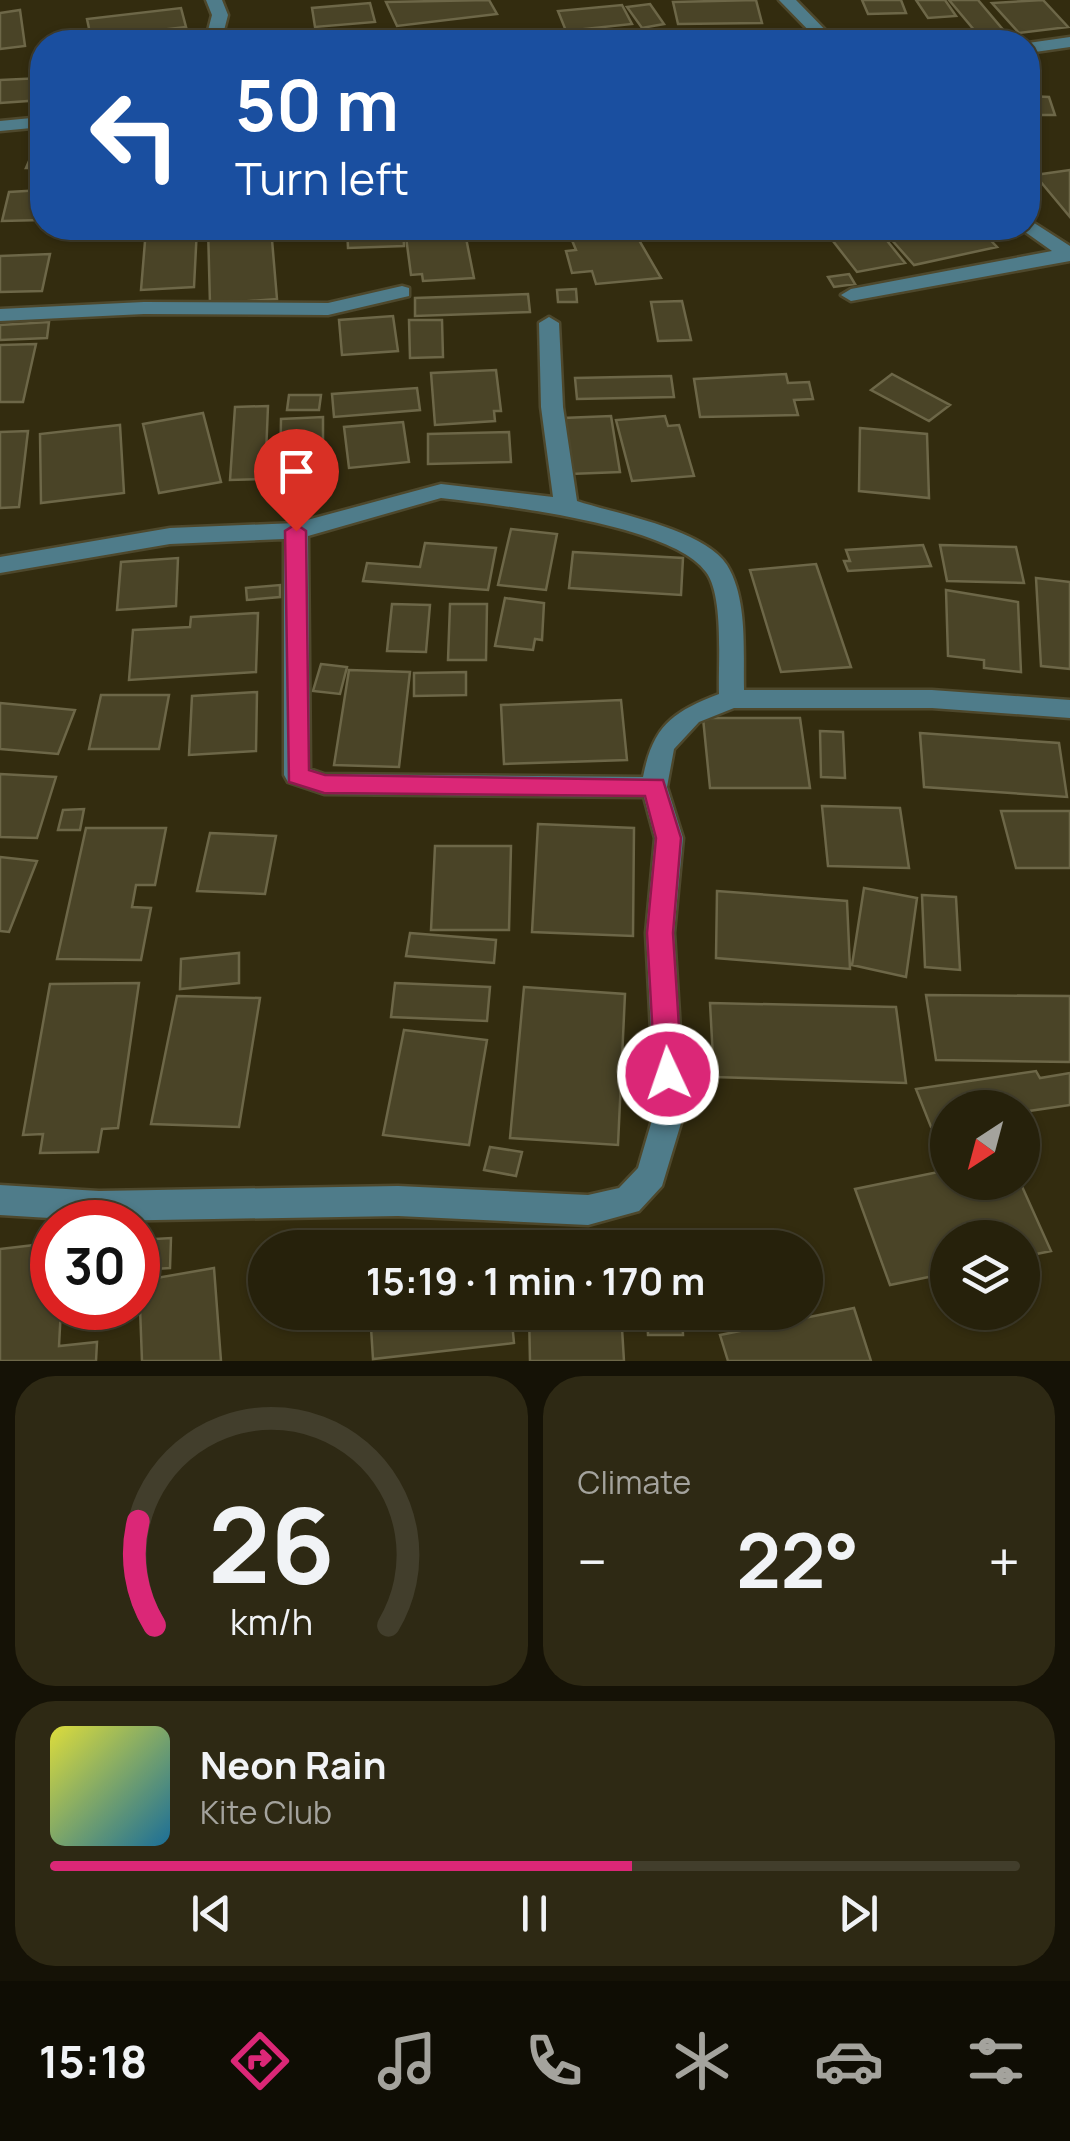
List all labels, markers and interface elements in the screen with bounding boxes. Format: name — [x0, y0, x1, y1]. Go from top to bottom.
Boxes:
text: 50 m — [235, 56, 399, 152]
icon: left — [70, 70, 200, 200]
text: Turn left — [235, 147, 409, 209]
pin — [254, 429, 339, 532]
icon: arrive — [269, 444, 324, 499]
position arrow — [616, 1022, 720, 1126]
north arrow — [930, 1090, 1040, 1200]
map controls — [930, 1090, 1040, 1330]
speed limit sign: 30 — [30, 1200, 160, 1330]
button: layers — [930, 1220, 1040, 1330]
text: 15:19 · 1 min · 170 m — [366, 1254, 705, 1306]
text: Climate — [578, 1460, 691, 1504]
text: 26 — [208, 1472, 335, 1614]
text: 22° — [736, 1508, 859, 1611]
text: − — [578, 1523, 607, 1599]
text: + — [988, 1523, 1020, 1599]
text: km/h — [230, 1597, 313, 1646]
text: Neon Rain — [200, 1738, 386, 1790]
text: Kite Club — [200, 1790, 332, 1834]
icon: previous — [184, 1886, 239, 1941]
icon: pause — [507, 1886, 562, 1941]
icon: next — [831, 1886, 886, 1941]
icon: directions — [225, 2026, 295, 2096]
icon: music — [372, 2026, 442, 2096]
icon: phone — [519, 2026, 589, 2096]
icon: climate — [667, 2026, 737, 2096]
icon: car — [814, 2026, 884, 2096]
icon: filters — [961, 2026, 1031, 2096]
text: 15:18 — [39, 2030, 147, 2092]

